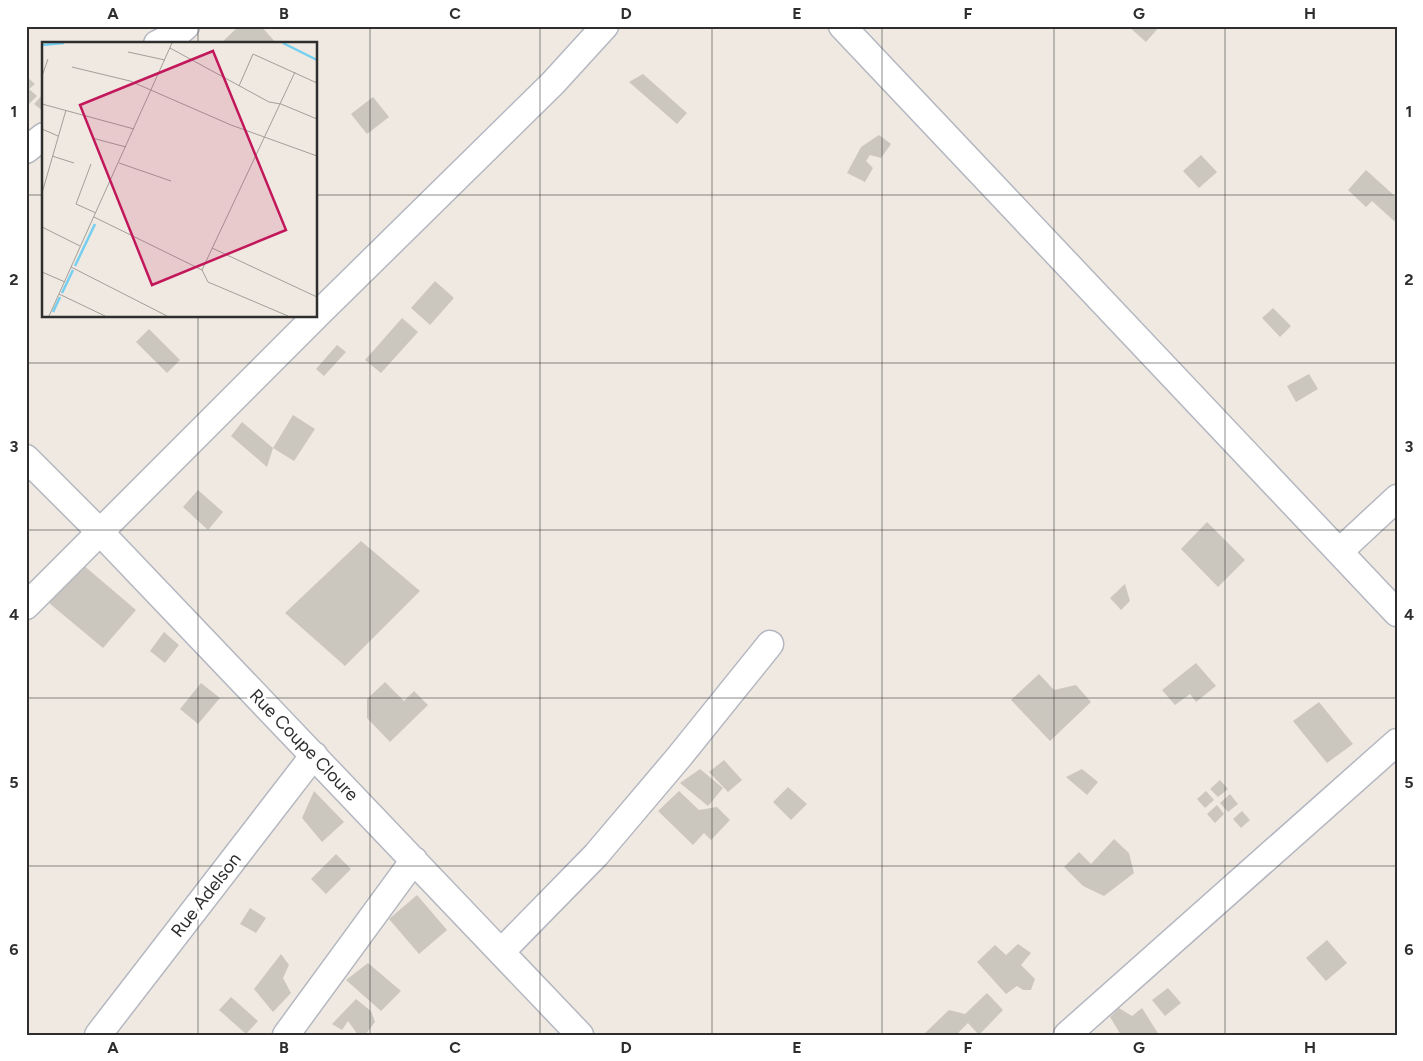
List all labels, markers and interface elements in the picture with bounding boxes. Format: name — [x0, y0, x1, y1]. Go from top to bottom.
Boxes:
text: A — [107, 4, 119, 23]
text: B — [279, 4, 289, 23]
text: C — [449, 4, 461, 23]
text: D — [620, 4, 632, 23]
text: E — [792, 4, 802, 23]
text: F — [964, 4, 973, 23]
text: G — [1133, 4, 1145, 23]
text: H — [1304, 4, 1316, 23]
inset map — [42, 42, 318, 318]
text: 1 — [11, 102, 17, 121]
text: 1 — [1406, 102, 1412, 121]
text: 2 — [9, 270, 19, 289]
text: 2 — [1404, 270, 1414, 289]
text: 3 — [10, 437, 19, 456]
text: 3 — [1405, 437, 1414, 456]
text: 4 — [9, 605, 19, 624]
text: 4 — [1404, 605, 1414, 624]
street label: Rue Coupe Cloure — [245, 684, 363, 806]
text: 5 — [9, 773, 19, 792]
text: 5 — [1404, 773, 1414, 792]
street label: Rue Adelson — [166, 848, 246, 942]
text: 6 — [9, 940, 19, 959]
text: 6 — [1404, 940, 1414, 959]
text: A — [107, 1038, 119, 1057]
text: B — [279, 1038, 289, 1057]
text: C — [449, 1038, 461, 1057]
text: D — [620, 1038, 632, 1057]
text: E — [792, 1038, 802, 1057]
text: F — [964, 1038, 973, 1057]
text: G — [1133, 1038, 1145, 1057]
text: H — [1304, 1038, 1316, 1057]

